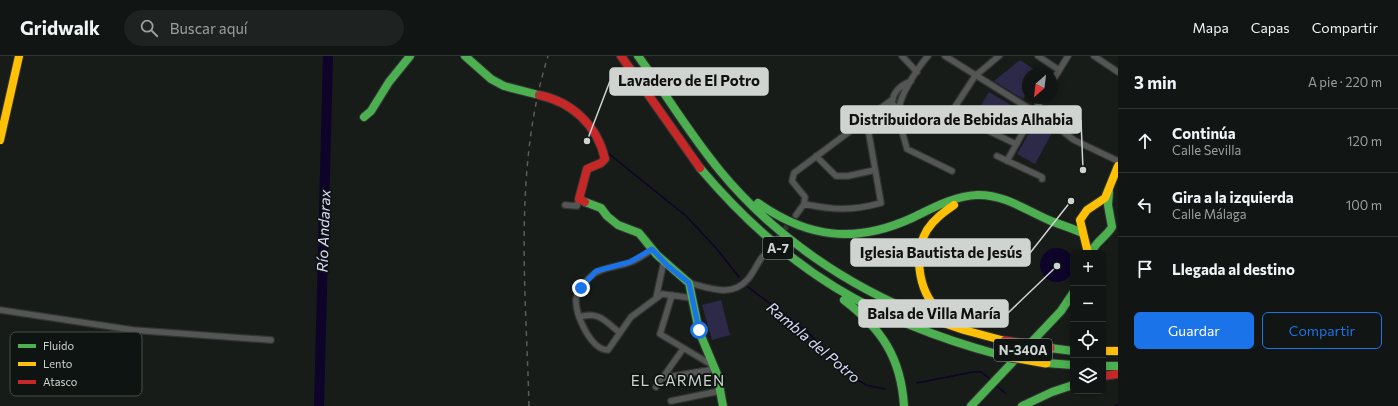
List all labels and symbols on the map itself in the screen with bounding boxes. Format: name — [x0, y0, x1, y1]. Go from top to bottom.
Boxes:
callout: Lavadero de El Potro — [610, 68, 768, 95]
north arrow — [1022, 68, 1058, 104]
text: Lavadero de El Potro — [618, 71, 760, 89]
callout: Distribuidora de Bebidas Alhabia — [841, 106, 1081, 133]
text: Distribuidora de Bebidas Alhabia — [849, 110, 1073, 128]
water label: Río Andarax — [313, 188, 333, 273]
road number: A-7 — [763, 237, 793, 259]
callout: Iglesia Bautista de Jesús — [851, 239, 1030, 266]
text: Iglesia Bautista de Jesús — [860, 243, 1022, 261]
route end — [572, 279, 590, 297]
water label: Rambla del Potro — [764, 298, 864, 386]
callout: Balsa de Villa María — [859, 300, 1008, 327]
text: Balsa de Villa María — [867, 304, 1001, 322]
route start — [690, 321, 708, 339]
legend — [10, 332, 142, 396]
text: Fluido — [43, 339, 74, 352]
road number: N-340A — [994, 339, 1052, 361]
text: Lento — [43, 357, 73, 370]
district label: EL CARMEN — [631, 371, 725, 389]
text: Atasco — [43, 375, 78, 388]

